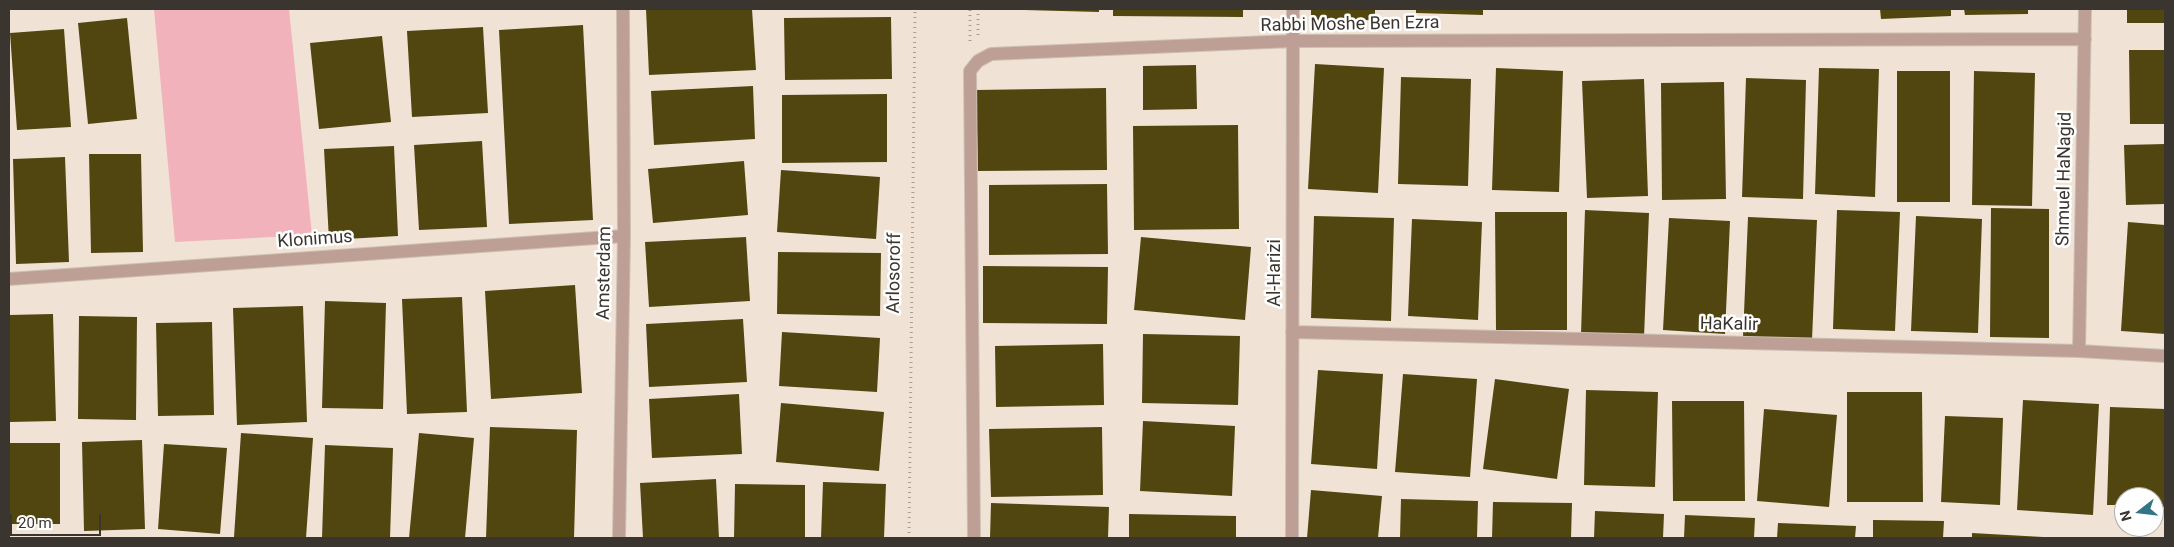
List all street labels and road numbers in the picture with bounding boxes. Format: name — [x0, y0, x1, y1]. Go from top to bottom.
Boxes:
street label: Rabbi Moshe Ben Ezra — [1260, 13, 1440, 37]
street label: Shmuel HaNagid — [2053, 112, 2077, 246]
street label: Amsterdam — [593, 226, 617, 320]
street label: Klonimus — [277, 227, 353, 253]
street label: Arlosoroff — [883, 232, 907, 314]
street label: Al-Harizi — [1264, 239, 1286, 307]
street label: HaKalir — [1700, 314, 1758, 336]

